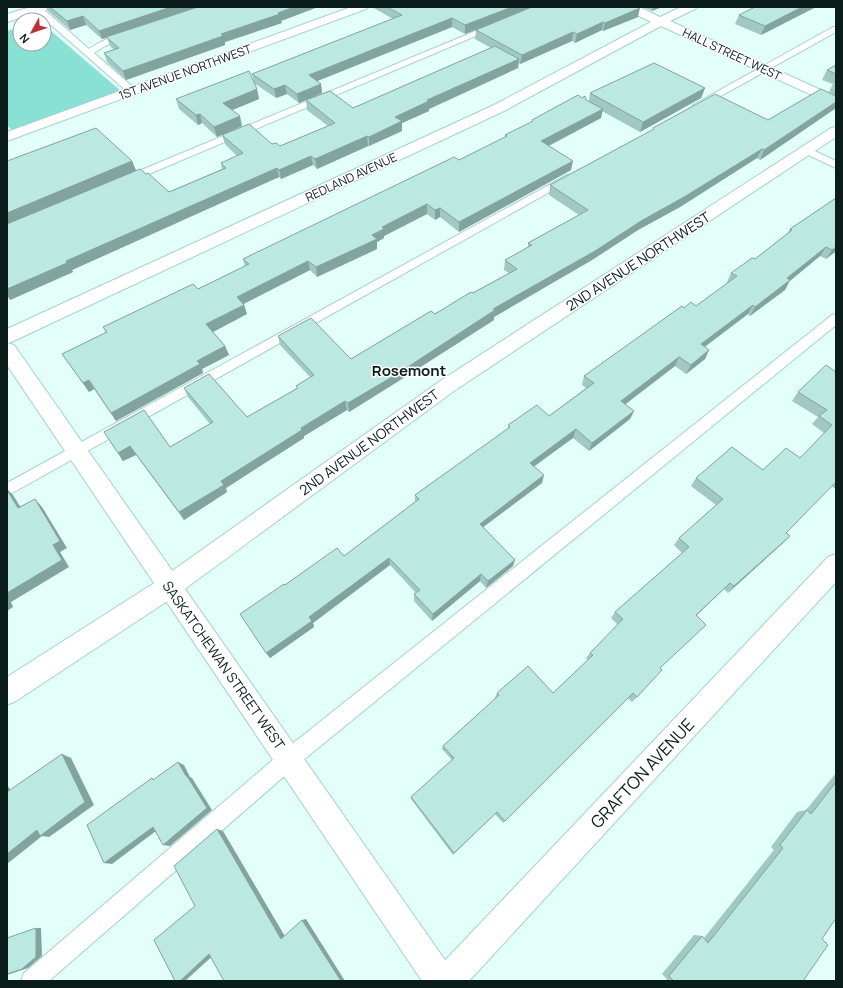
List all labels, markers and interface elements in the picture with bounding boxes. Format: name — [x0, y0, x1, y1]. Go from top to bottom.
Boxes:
north arrow — [12, 12, 52, 52]
street label: HALL STREET WEST — [680, 24, 785, 85]
text: N — [16, 31, 32, 47]
street label: 1ST AVENUE NORTHWEST — [116, 40, 255, 104]
street label: REDLAND AVENUE — [302, 148, 400, 206]
street label: 2ND AVENUE NORTHWEST — [562, 207, 714, 315]
district label: Rosemont — [372, 360, 446, 381]
street label: 2ND AVENUE NORTHWEST — [295, 384, 443, 499]
street label: SASKATCHEWAN STREET WEST — [158, 577, 290, 754]
street label: GRAFTON AVENUE — [585, 713, 699, 833]

